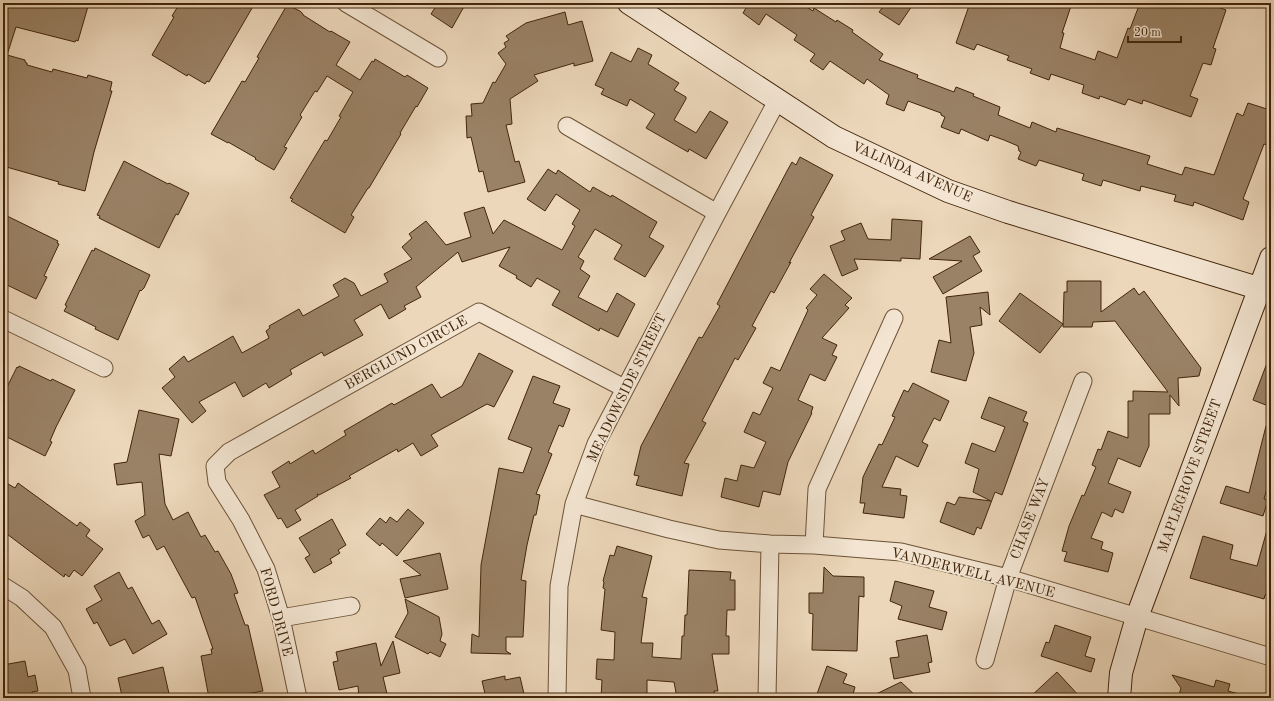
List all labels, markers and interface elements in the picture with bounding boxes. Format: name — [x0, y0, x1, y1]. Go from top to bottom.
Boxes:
scale bar — [1128, 18, 1181, 44]
text: 20 m — [1134, 27, 1161, 39]
street label: VALINDA AVENUE — [850, 139, 974, 205]
street label: MEADOWSIDE STREET — [585, 312, 669, 464]
street label: BERGLUND CIRCLE — [342, 313, 470, 393]
street label: MAPLEGROVE STREET — [1156, 397, 1224, 555]
street label: CHASE WAY — [1008, 477, 1052, 561]
street label: VANDERWELL AVENUE — [890, 546, 1056, 600]
street label: FORD DRIVE — [257, 566, 295, 658]

